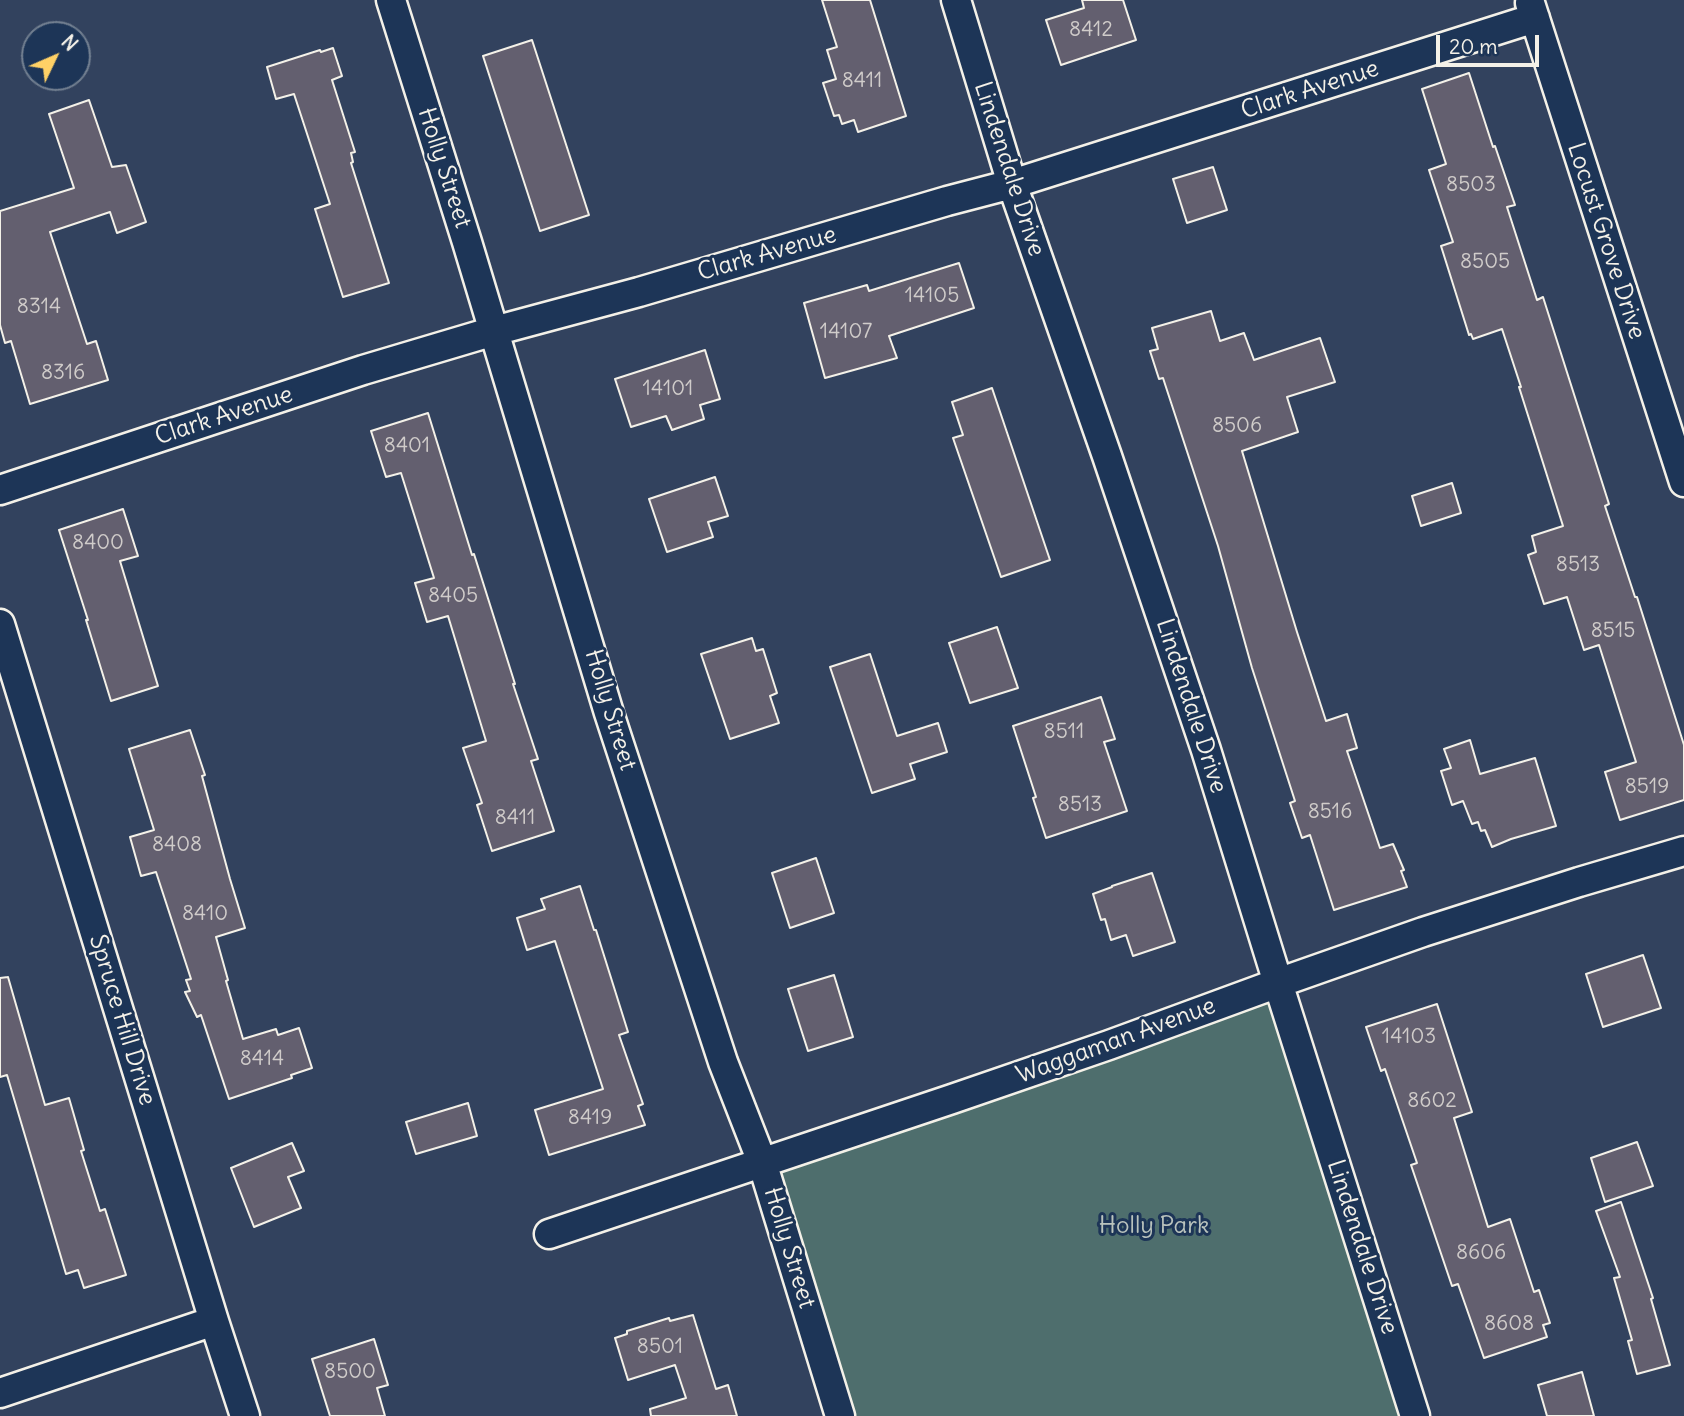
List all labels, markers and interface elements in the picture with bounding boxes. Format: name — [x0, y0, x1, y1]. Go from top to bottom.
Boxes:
house number: 8412 — [1069, 17, 1113, 43]
north arrow — [21, 21, 91, 91]
scale bar — [1439, 21, 1542, 65]
text: N — [56, 30, 83, 56]
text: 20 m — [1449, 33, 1498, 60]
street label: Clark Avenue — [1238, 54, 1382, 126]
house number: 8411 — [842, 68, 882, 94]
street label: Lindendale Drive — [967, 78, 1051, 260]
street label: Holly Street — [411, 104, 477, 232]
street label: Locust Grove Drive — [1561, 139, 1651, 343]
house number: 8503 — [1446, 172, 1496, 198]
street label: Clark Avenue — [694, 220, 840, 288]
house number: 8505 — [1460, 249, 1510, 275]
house number: 14105 — [905, 283, 959, 309]
house number: 8314 — [17, 294, 61, 320]
house number: 14107 — [820, 319, 872, 345]
house number: 8316 — [41, 360, 85, 386]
house number: 14101 — [643, 376, 693, 402]
street label: Clark Avenue — [152, 380, 296, 452]
house number: 8506 — [1212, 413, 1262, 439]
house number: 8401 — [384, 433, 430, 459]
house number: 8400 — [72, 530, 124, 556]
house number: 8513 — [1556, 552, 1600, 578]
house number: 8405 — [428, 583, 478, 609]
street label: Lindendale Drive — [1149, 615, 1233, 797]
house number: 8515 — [1591, 618, 1635, 644]
street label: Holly Street — [578, 646, 642, 774]
house number: 8511 — [1044, 719, 1084, 745]
house number: 8519 — [1625, 774, 1669, 800]
house number: 8513 — [1058, 792, 1102, 818]
house number: 8516 — [1308, 799, 1352, 825]
house number: 8411 — [495, 805, 535, 831]
house number: 8408 — [152, 832, 202, 858]
house number: 8410 — [182, 901, 228, 927]
street label: Spruce Hill Drive — [82, 931, 162, 1109]
street label: Waggaman Avenue — [1012, 992, 1220, 1090]
house number: 14103 — [1382, 1024, 1436, 1050]
house number: 8414 — [240, 1046, 284, 1072]
house number: 8602 — [1407, 1088, 1457, 1114]
house number: 8419 — [568, 1105, 612, 1131]
street label: Lindendale Drive — [1320, 1156, 1404, 1338]
street label: Holly Street — [757, 1184, 821, 1312]
park label: Holly Park — [1099, 1212, 1209, 1240]
house number: 8606 — [1456, 1240, 1506, 1266]
house number: 8608 — [1484, 1311, 1534, 1337]
house number: 8501 — [637, 1334, 683, 1360]
house number: 8500 — [324, 1359, 376, 1385]

